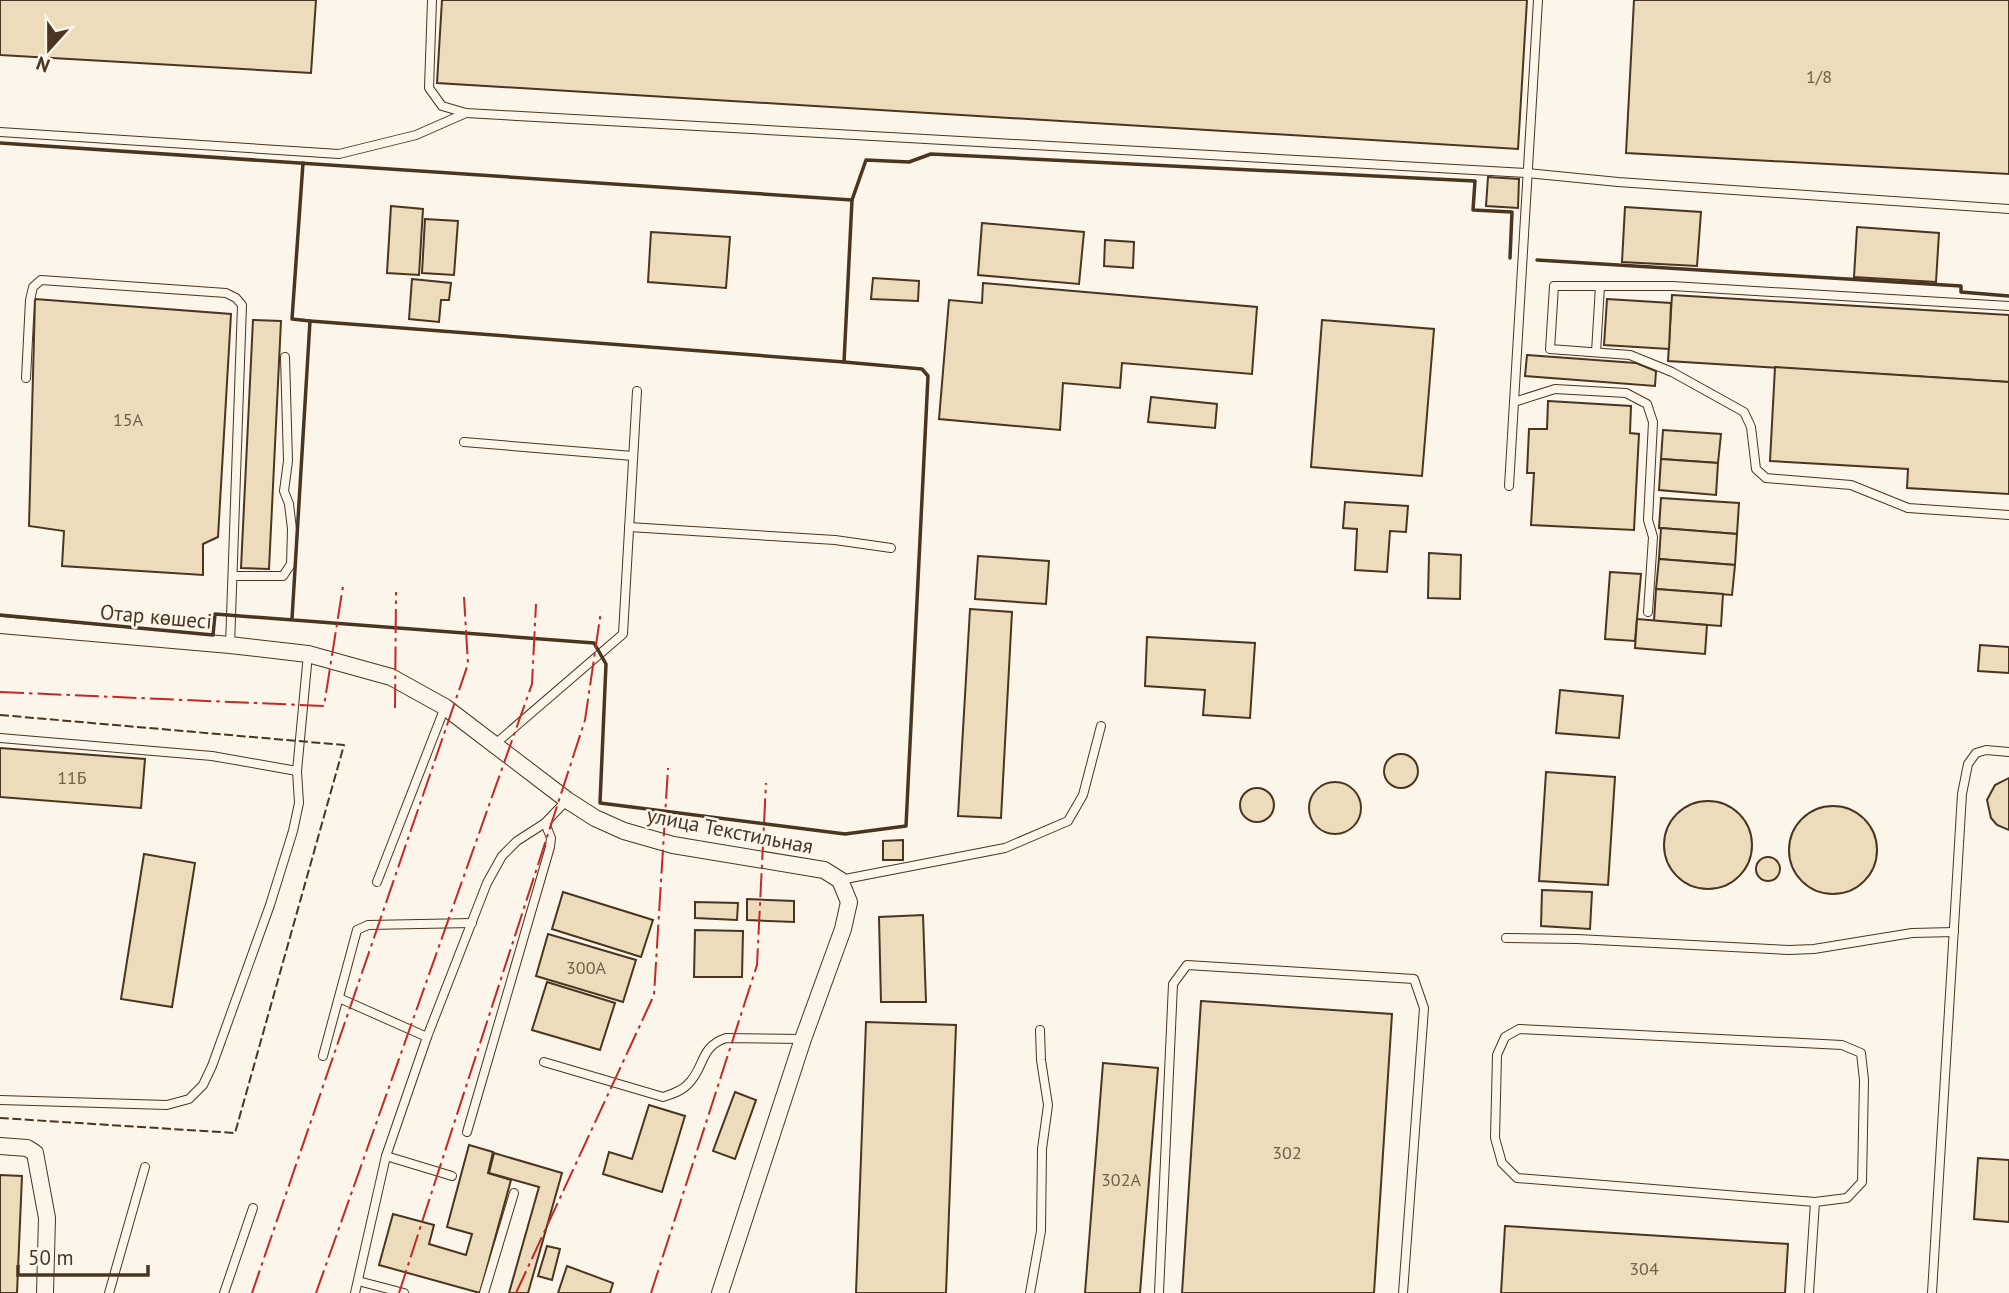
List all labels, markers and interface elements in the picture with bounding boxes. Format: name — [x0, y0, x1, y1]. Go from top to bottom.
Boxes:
north arrow — [14, 14, 84, 84]
text: N — [33, 51, 53, 78]
house number: 1/8 — [1806, 65, 1832, 88]
house number: 15А — [113, 408, 144, 431]
street label: Отар көшесі — [99, 598, 213, 635]
house number: 11Б — [57, 766, 87, 789]
street label: улица Текстильная — [645, 801, 816, 860]
house number: 300А — [566, 956, 606, 979]
house number: 302 — [1272, 1141, 1302, 1164]
house number: 302А — [1101, 1168, 1141, 1191]
scale bar — [18, 1234, 147, 1278]
text: 50 m — [28, 1244, 74, 1271]
house number: 304 — [1629, 1257, 1659, 1280]

